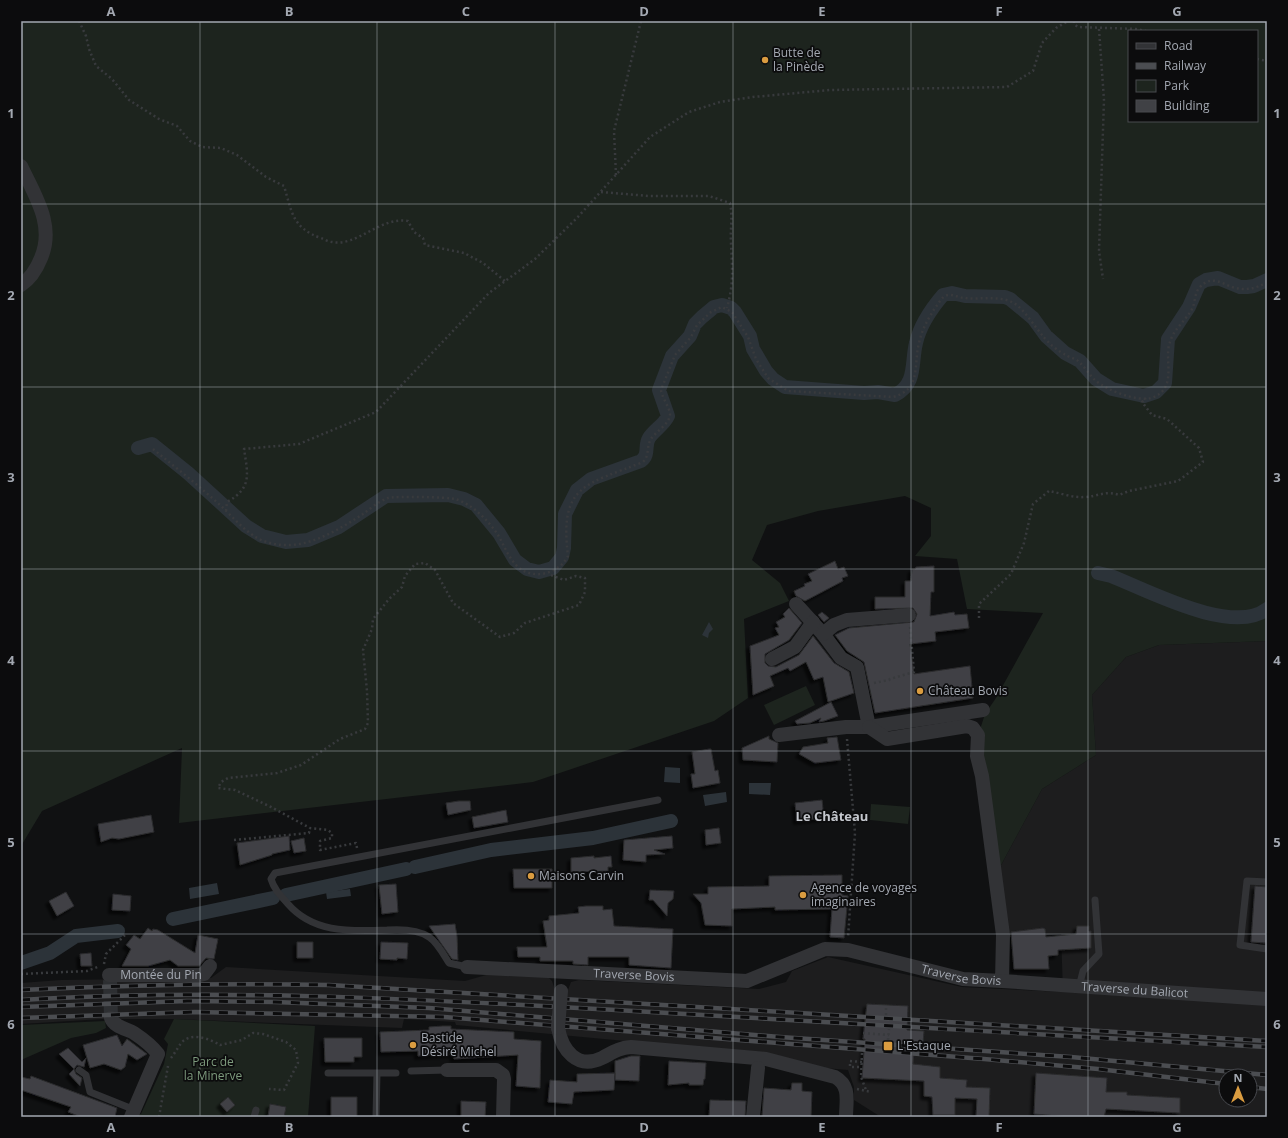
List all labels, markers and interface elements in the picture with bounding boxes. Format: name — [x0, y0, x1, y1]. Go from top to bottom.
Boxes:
text: A — [107, 2, 116, 20]
text: B — [285, 2, 294, 20]
text: C — [462, 2, 470, 20]
text: D — [639, 2, 649, 20]
text: E — [818, 2, 826, 20]
text: F — [995, 2, 1003, 20]
text: G — [1172, 2, 1182, 20]
legend — [1128, 30, 1258, 122]
text: Road — [1164, 37, 1193, 54]
place label: Butte de la Pinède — [773, 44, 825, 75]
marker: Butte de la Pinède — [760, 55, 770, 65]
text: Railway — [1164, 57, 1207, 74]
text: Park — [1164, 77, 1190, 94]
text: Building — [1164, 97, 1210, 114]
text: 1 — [7, 104, 15, 122]
text: 1 — [1273, 104, 1281, 122]
text: 2 — [7, 286, 15, 304]
text: 2 — [1273, 286, 1281, 304]
text: 3 — [7, 468, 15, 486]
text: 3 — [1273, 468, 1281, 486]
text: 4 — [7, 651, 15, 669]
text: 4 — [1273, 651, 1281, 669]
place label: Château Bovis — [928, 682, 1008, 699]
marker: Château Bovis — [915, 686, 925, 696]
district label: Le Château — [796, 807, 868, 825]
text: 5 — [7, 833, 15, 851]
text: 5 — [1273, 833, 1281, 851]
place label: Maisons Carvin — [539, 867, 624, 884]
marker: Maisons Carvin — [526, 871, 536, 881]
place label: Agence de voyages imaginaires — [811, 879, 917, 910]
marker: Agence de voyages imaginaires — [798, 890, 808, 900]
street label: Traverse Bovis — [919, 960, 1002, 989]
street label: Traverse Bovis — [593, 964, 675, 985]
street label: Montée du Pin — [120, 966, 202, 983]
street label: Traverse du Balicot — [1081, 977, 1189, 1002]
text: 6 — [7, 1015, 15, 1033]
text: 6 — [1273, 1015, 1281, 1033]
place label: Bastide Désiré Michel — [421, 1029, 497, 1060]
place label: L'Estaque — [897, 1037, 951, 1054]
marker: Bastide Désiré Michel — [408, 1040, 418, 1050]
marker: L'Estaque — [882, 1040, 894, 1052]
park label: Parc de la Minerve — [184, 1053, 242, 1084]
north arrow — [1218, 1068, 1258, 1108]
text: N — [1234, 1070, 1242, 1085]
text: A — [107, 1118, 116, 1136]
text: B — [285, 1118, 294, 1136]
text: C — [462, 1118, 470, 1136]
text: D — [639, 1118, 649, 1136]
text: E — [818, 1118, 826, 1136]
text: F — [995, 1118, 1003, 1136]
text: G — [1172, 1118, 1182, 1136]

